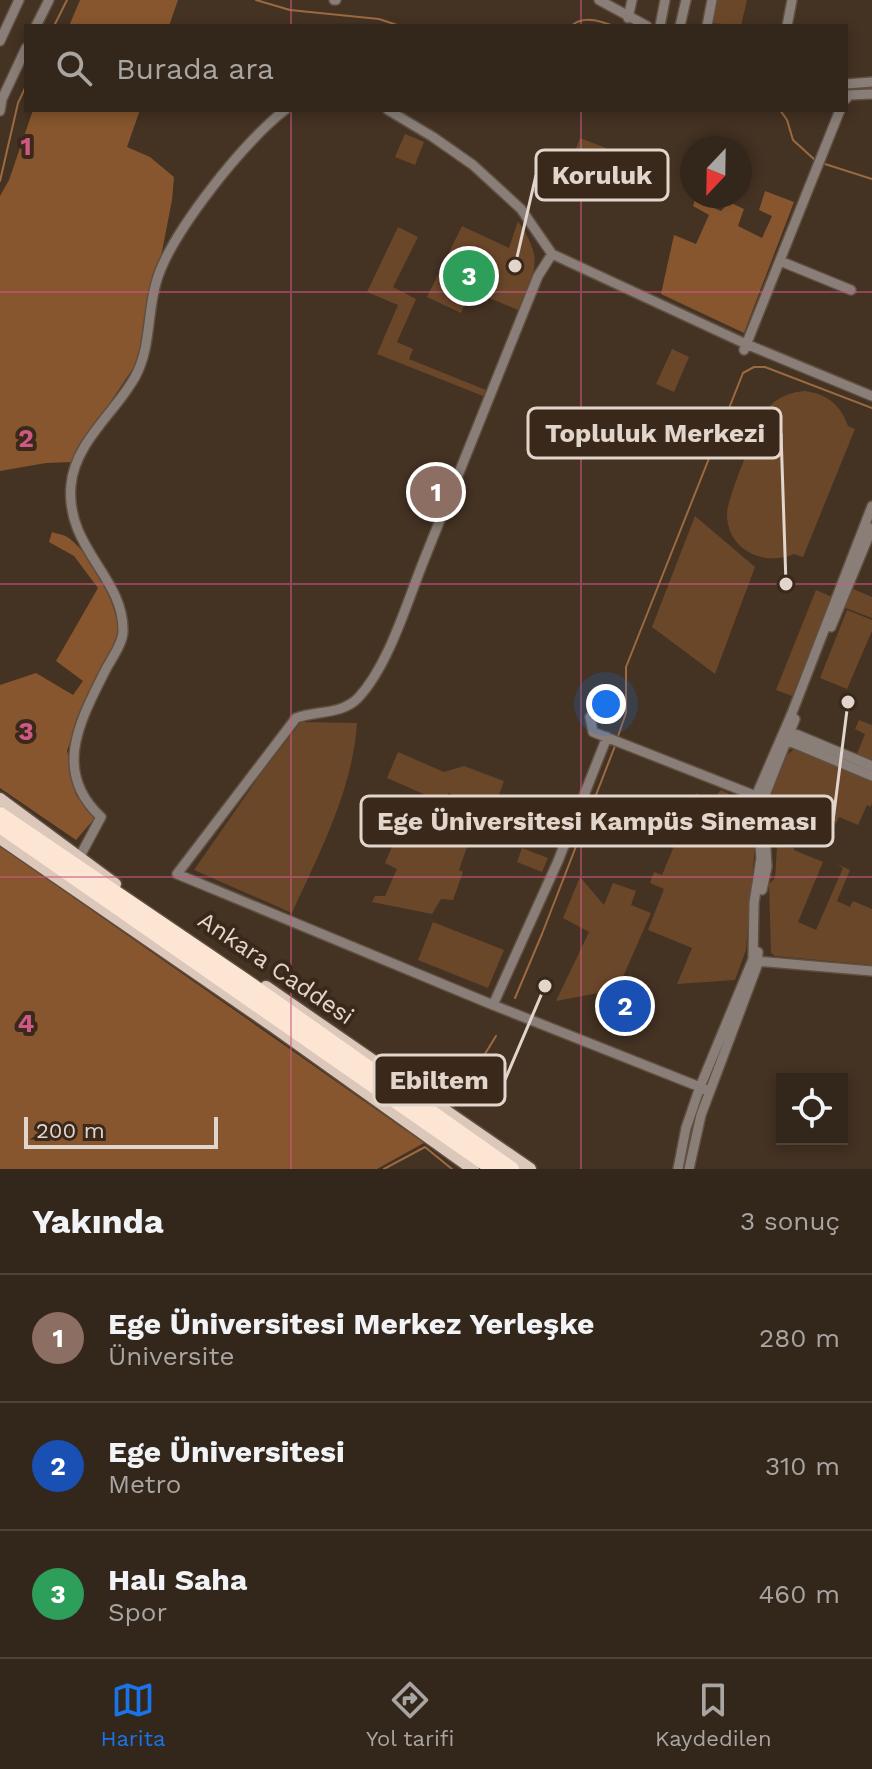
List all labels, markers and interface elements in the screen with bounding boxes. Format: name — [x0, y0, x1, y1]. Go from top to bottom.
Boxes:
search box — [24, 24, 848, 112]
icon: search — [52, 46, 96, 90]
text: Burada ara — [116, 51, 274, 86]
text: 1 — [20, 131, 32, 161]
north arrow — [680, 136, 752, 208]
callout: Koruluk — [536, 150, 668, 200]
text: Koruluk — [552, 160, 653, 190]
pin: 3 — [443, 246, 495, 306]
callout: Topluluk Merkezi — [528, 408, 781, 458]
text: Topluluk Merkezi — [545, 418, 765, 448]
text: 2 — [18, 423, 34, 453]
pin: 1 — [410, 462, 462, 522]
your location — [586, 684, 626, 724]
text: 3 — [18, 716, 34, 746]
callout: Ege Üniversitesi Kampüs Sineması — [361, 796, 833, 846]
text: Ege Üniversitesi Kampüs Sineması — [377, 806, 817, 836]
street label: Ankara Caddesi — [193, 906, 359, 1030]
pin: 2 — [599, 976, 651, 1036]
text: 4 — [18, 1008, 35, 1038]
callout: Ebiltem — [374, 1055, 505, 1105]
text: Ebiltem — [389, 1065, 489, 1095]
map controls — [776, 1073, 848, 1145]
button: locate — [776, 1073, 848, 1145]
scale bar — [24, 1113, 218, 1149]
text: 200 m — [36, 1118, 105, 1143]
text: Yakında — [32, 1201, 164, 1241]
text: 3 sonuç — [740, 1206, 840, 1236]
text: Ege Üniversitesi Merkez Yerleşke — [108, 1306, 594, 1341]
text: 1 — [52, 1323, 64, 1353]
text: 280 m — [759, 1323, 840, 1353]
text: Üniversite — [108, 1341, 234, 1371]
text: Ege Üniversitesi — [108, 1434, 345, 1469]
text: 2 — [50, 1451, 66, 1481]
text: 310 m — [765, 1451, 840, 1481]
text: Metro — [108, 1469, 181, 1499]
text: Halı Saha — [108, 1562, 247, 1597]
text: 3 — [50, 1579, 66, 1609]
text: 460 m — [758, 1579, 840, 1609]
text: Spor — [108, 1597, 167, 1627]
tab: Harita — [100, 1678, 165, 1751]
tab: Yol tarifi — [366, 1678, 454, 1751]
tab: Kaydedilen — [655, 1678, 772, 1751]

